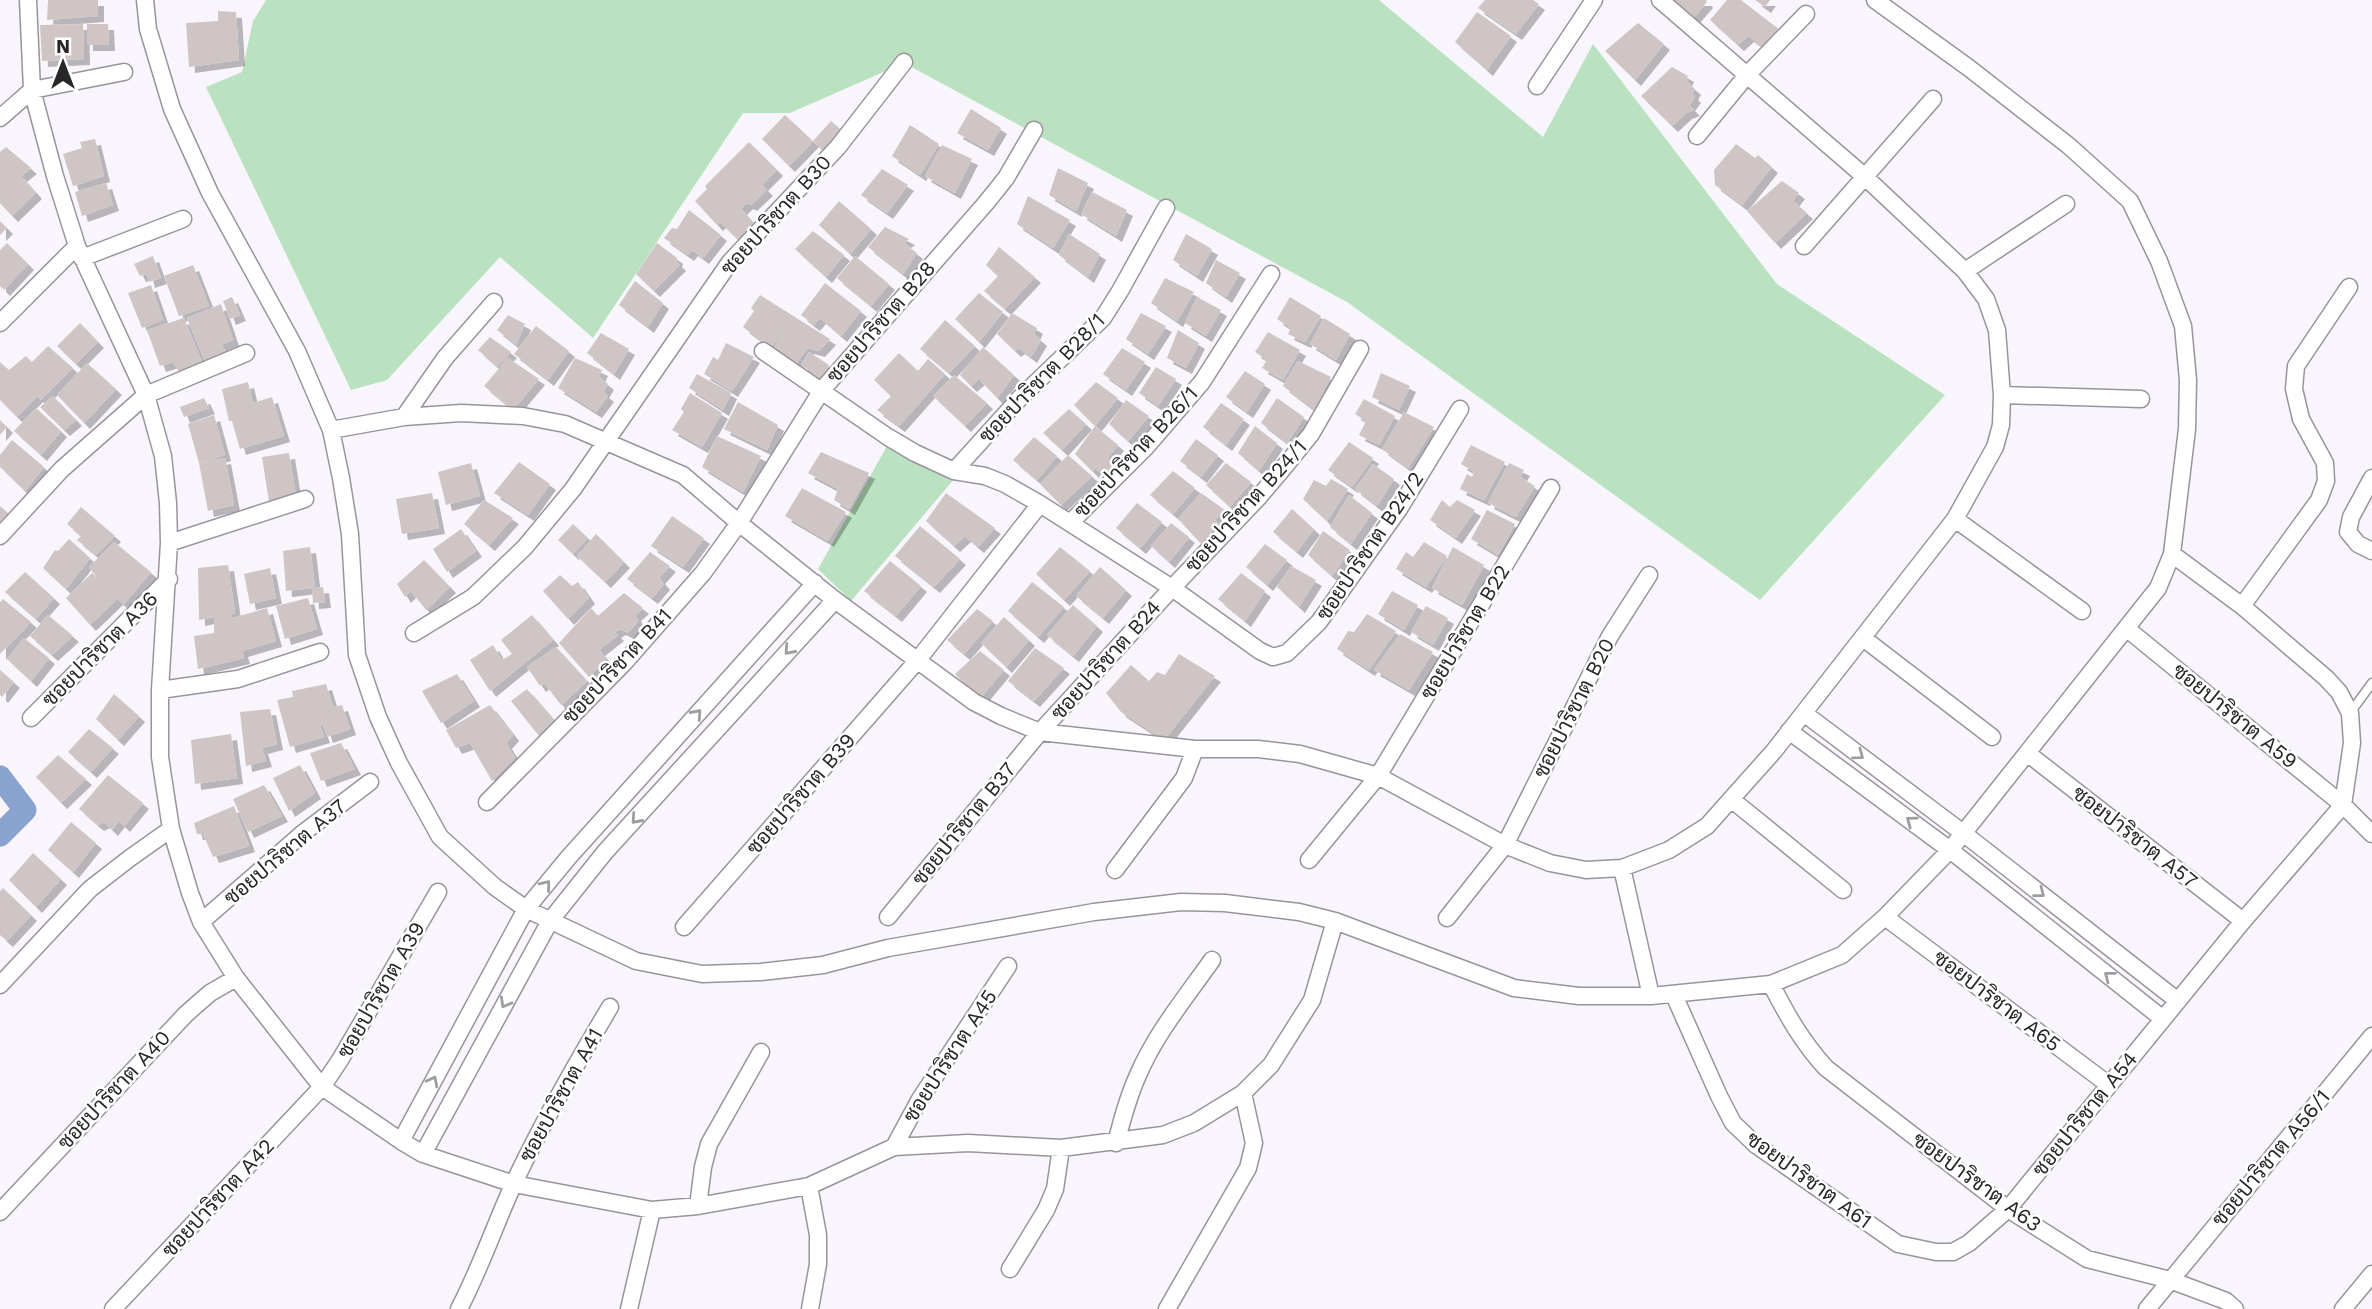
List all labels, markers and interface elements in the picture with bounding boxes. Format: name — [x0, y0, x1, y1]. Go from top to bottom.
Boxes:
north arrow — [28, 28, 98, 98]
text: N — [56, 35, 70, 58]
street label: ซอยปาริชาต B30 — [715, 149, 836, 280]
street label: ซอยปาริชาต B28 — [821, 256, 940, 388]
street label: ซอยปาริชาต B28/1 — [973, 308, 1110, 448]
street label: ซอยปาริชาต B26/1 — [1068, 381, 1203, 522]
street label: ซอยปาริชาต B24/1 — [1180, 434, 1312, 577]
street label: ซอยปาริชาต B24/2 — [1311, 467, 1429, 625]
street label: ซอยปาริชาต B22 — [1415, 560, 1515, 703]
street label: ซอยปาริชาต A36 — [37, 586, 163, 712]
street label: ซอยปาริชาต B24 — [1045, 595, 1166, 725]
street label: ซอยปาริชาต B41 — [557, 603, 676, 729]
street label: ซอยปาริชาต B20 — [1528, 634, 1619, 782]
one-way arrow — [785, 642, 797, 655]
street label: ซอยปาริชาต A59 — [2168, 658, 2303, 774]
one-way arrow — [689, 709, 701, 722]
street label: ซอยปาริชาต B39 — [741, 728, 860, 860]
one-way arrow — [1851, 746, 1864, 759]
street label: ซอยปาริชาต B37 — [906, 757, 1021, 890]
street label: ซอยปาริชาต A57 — [2068, 780, 2203, 893]
street label: ซอยปาริชาต A37 — [219, 793, 351, 910]
one-way arrow — [631, 810, 644, 823]
one-way arrow — [1906, 817, 1919, 830]
one-way arrow — [538, 880, 551, 892]
one-way arrow — [2031, 885, 2044, 897]
street label: ซอยปาริชาต A39 — [331, 917, 430, 1062]
street label: ซอยปาริชาต A65 — [1929, 945, 2066, 1057]
one-way arrow — [2105, 972, 2117, 985]
street label: ซอยปาริชาต A45 — [897, 985, 1002, 1127]
one-way arrow — [500, 996, 513, 1009]
street label: ซอยปาริชาต A41 — [514, 1024, 608, 1166]
street label: ซอยปาริชาต A40 — [52, 1025, 175, 1154]
street label: ซอยปาริชาต A54 — [2027, 1046, 2143, 1181]
one-way arrow — [425, 1076, 438, 1089]
street label: ซอยปาริชาต A56/1 — [2206, 1084, 2335, 1231]
street label: ซอยปาริชาต A61 — [1742, 1126, 1877, 1233]
street label: ซอยปาริชาต A63 — [1908, 1127, 2046, 1237]
street label: ซอยปาริชาต A42 — [156, 1133, 279, 1262]

